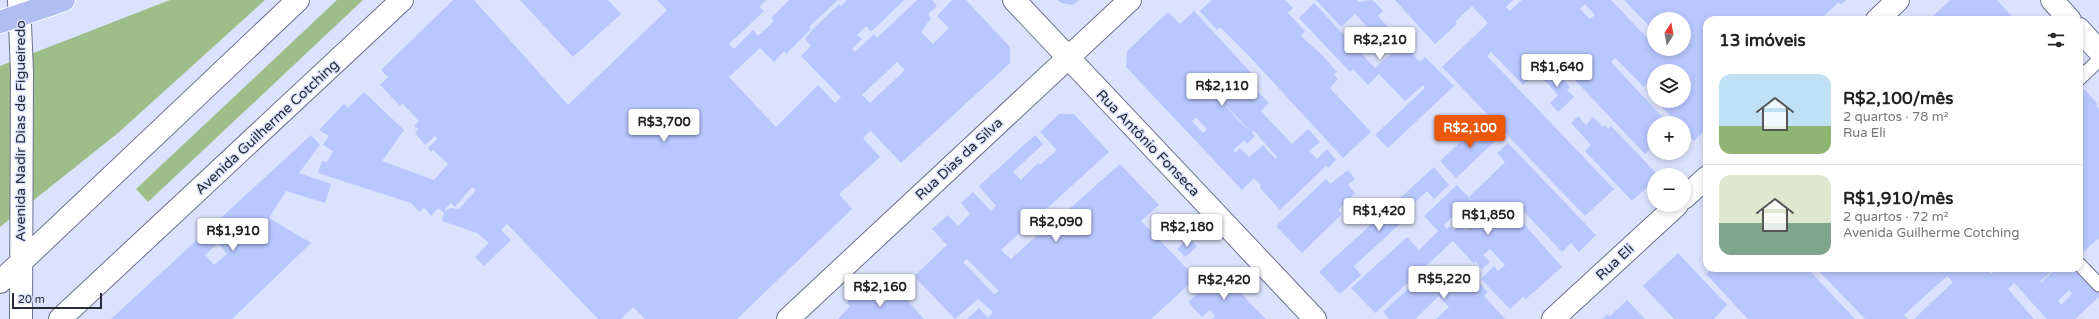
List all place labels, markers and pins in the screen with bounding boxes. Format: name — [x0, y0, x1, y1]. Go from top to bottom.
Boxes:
pin: R$2,210 — [1343, 27, 1417, 61]
pin: R$1,640 — [1520, 54, 1594, 88]
pin: R$2,110 — [1185, 73, 1259, 107]
pin: R$3,700 — [627, 109, 701, 143]
pin: R$2,100 — [1433, 115, 1507, 149]
pin: R$1,420 — [1342, 198, 1416, 232]
pin: R$1,850 — [1451, 202, 1525, 236]
pin: R$2,090 — [1019, 209, 1093, 243]
pin: R$2,180 — [1150, 214, 1224, 248]
pin: R$1,910 — [196, 218, 270, 252]
pin: R$5,220 — [1407, 266, 1481, 300]
pin: R$2,420 — [1187, 267, 1261, 301]
pin: R$2,160 — [843, 274, 917, 308]

